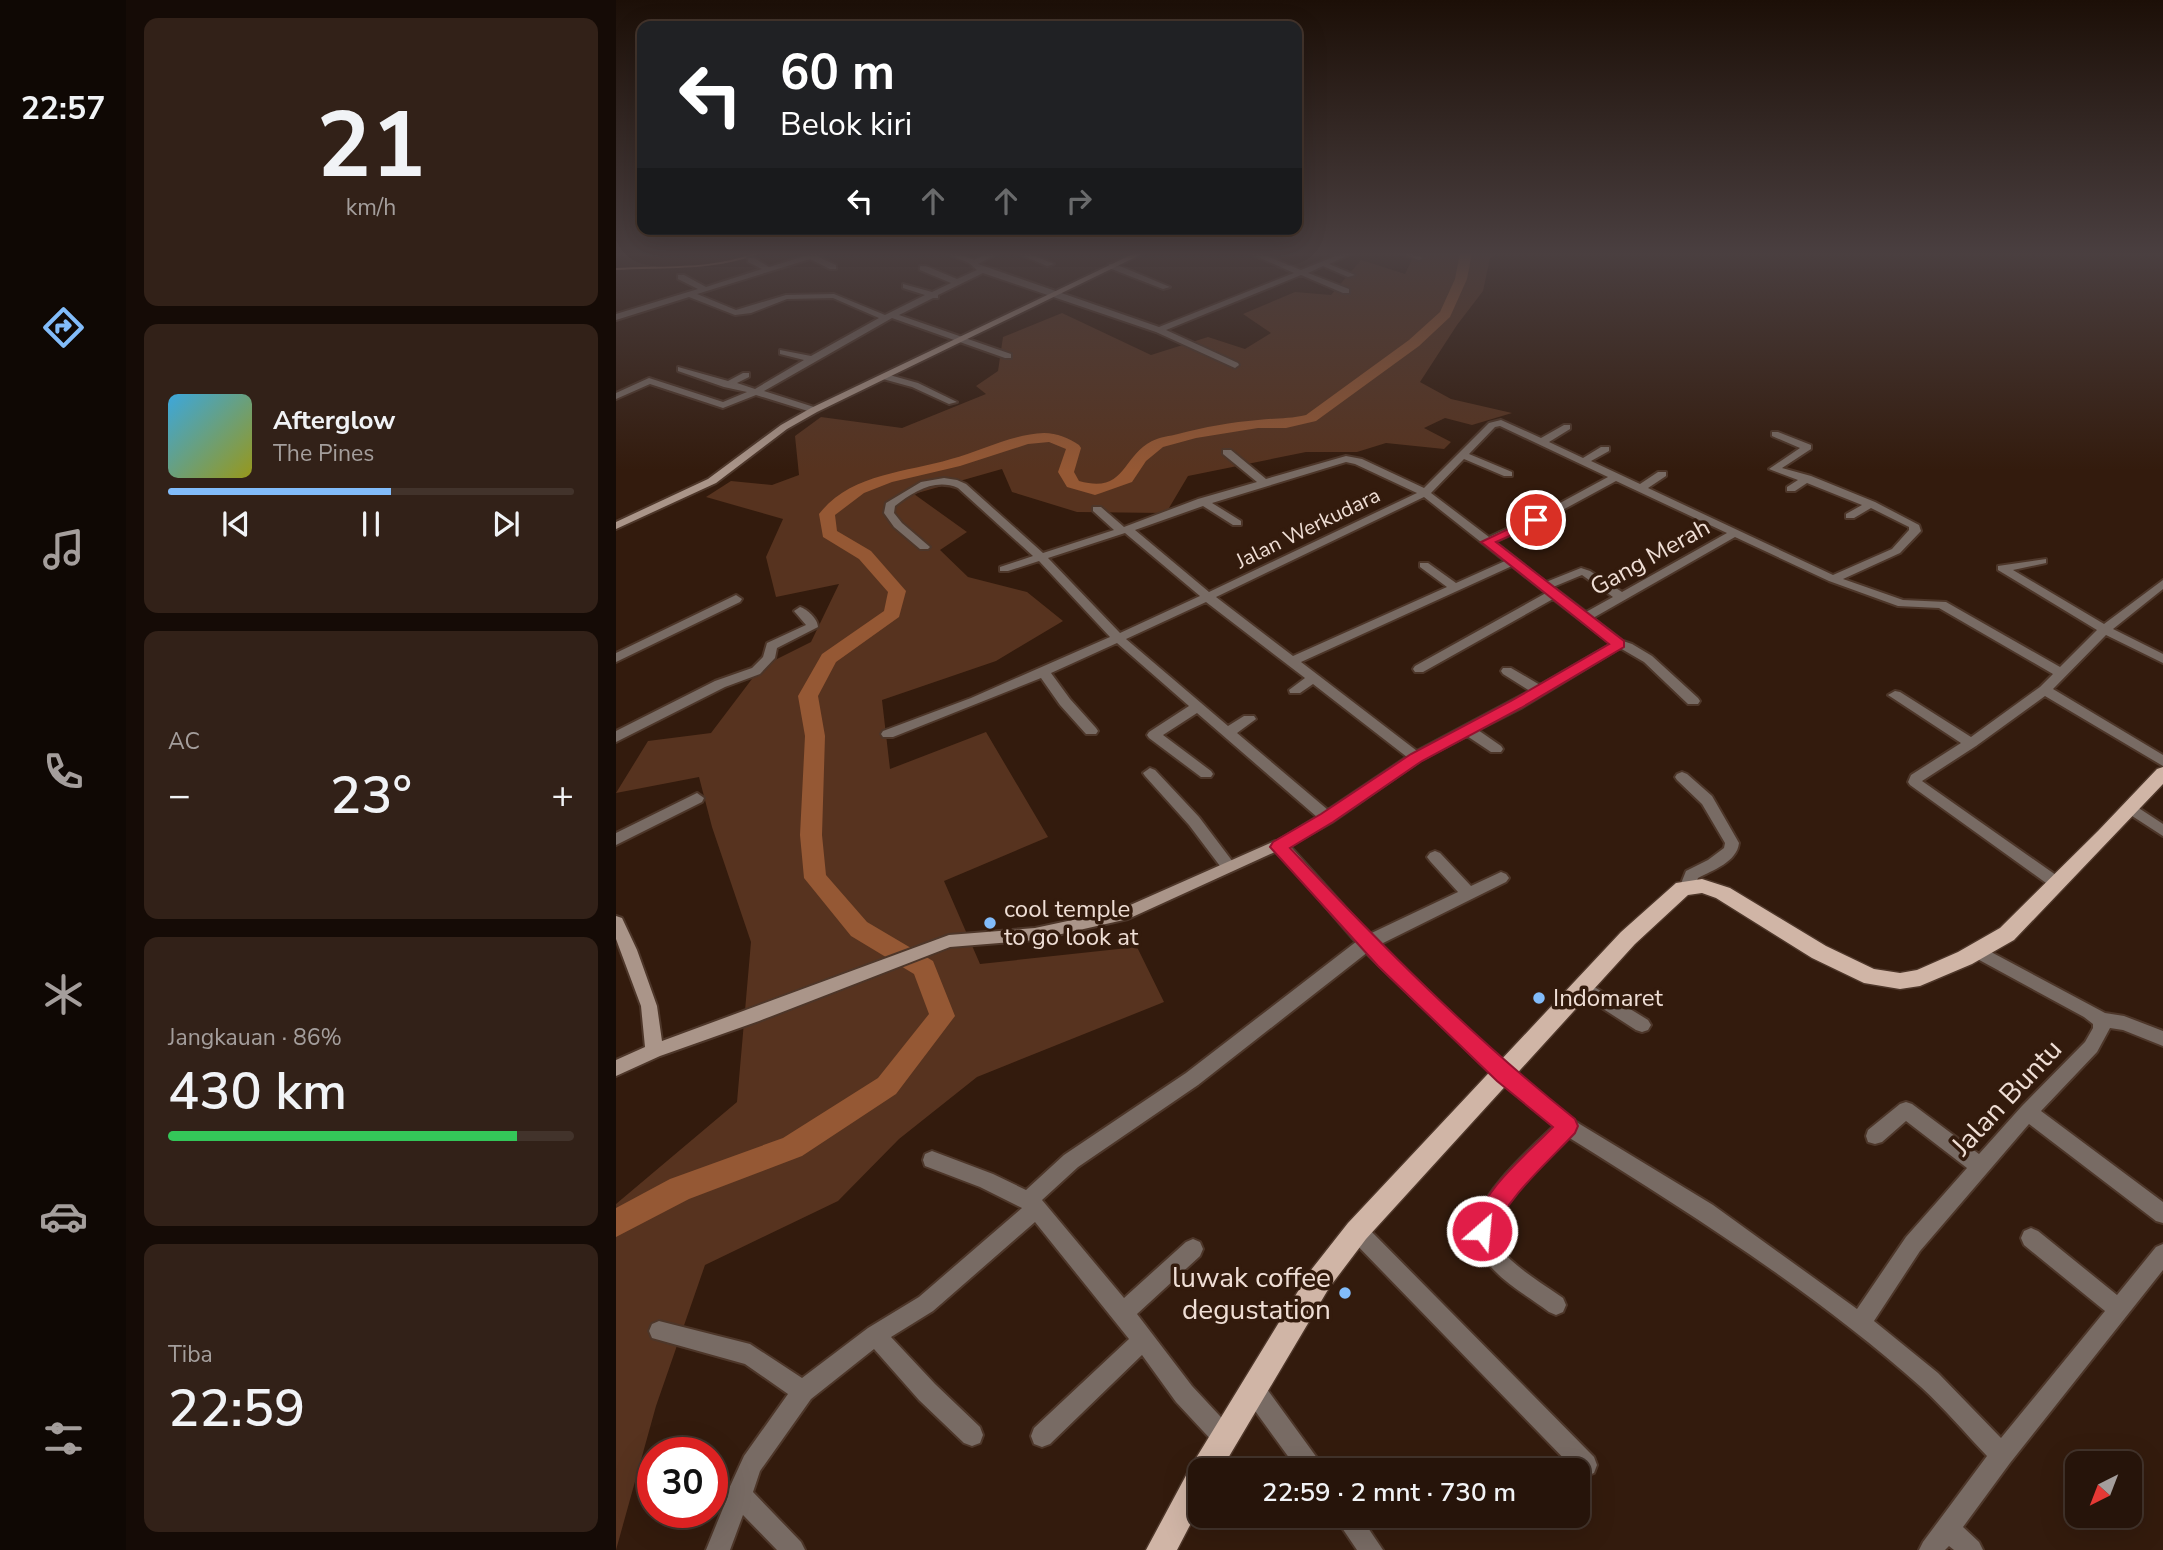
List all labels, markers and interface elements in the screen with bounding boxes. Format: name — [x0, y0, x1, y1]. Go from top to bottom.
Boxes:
text: 60 m — [780, 39, 895, 106]
icon: left — [665, 49, 756, 140]
text: 21 — [316, 84, 426, 208]
text: 22:57 — [21, 87, 105, 130]
text: Belok kiri — [780, 103, 912, 146]
icon: left — [841, 182, 879, 220]
icon: ahead — [914, 182, 952, 220]
icon: ahead — [987, 182, 1025, 220]
icon: right — [1060, 182, 1098, 220]
text: km/h — [346, 192, 396, 223]
icon: directions — [39, 303, 88, 352]
text: Afterglow — [273, 403, 396, 438]
text: The Pines — [273, 438, 374, 469]
street label: Jalan Werkudara — [1230, 481, 1385, 576]
pin — [1506, 490, 1566, 550]
icon: arrive — [1517, 501, 1555, 539]
icon: previous — [217, 505, 255, 543]
icon: pause — [352, 505, 390, 543]
icon: next — [487, 505, 525, 543]
street label: Gang Merah — [1584, 511, 1716, 603]
icon: music — [39, 525, 88, 574]
text: AC — [168, 726, 200, 757]
icon: phone — [39, 747, 88, 796]
text: 23° — [330, 760, 412, 831]
text: − — [168, 770, 191, 821]
text: + — [551, 770, 574, 821]
place label: cool temple to go look at — [1004, 893, 1139, 953]
marker: cool temple to go look at — [982, 915, 998, 931]
icon: climate — [39, 970, 88, 1019]
place label: Indomaret — [1553, 982, 1664, 1014]
marker: Indomaret — [1531, 990, 1547, 1006]
text: Jangkauan · 86% — [168, 1022, 342, 1053]
street label: Jalan Buntu — [1942, 1031, 2070, 1165]
text: 430 km — [168, 1056, 347, 1127]
icon: car — [39, 1192, 88, 1241]
position arrow — [1445, 1194, 1519, 1268]
place label: luwak coffee degustation — [1172, 1259, 1331, 1329]
marker: luwak coffee degustation — [1337, 1285, 1353, 1301]
text: Tiba — [168, 1339, 213, 1370]
text: 22:59 — [168, 1373, 305, 1444]
icon: filters — [39, 1414, 88, 1463]
speed limit sign: 30 — [637, 1437, 728, 1528]
north arrow — [2065, 1451, 2142, 1528]
map controls — [2065, 1451, 2142, 1528]
text: 22:59 · 2 mnt · 730 m — [1262, 1475, 1516, 1510]

